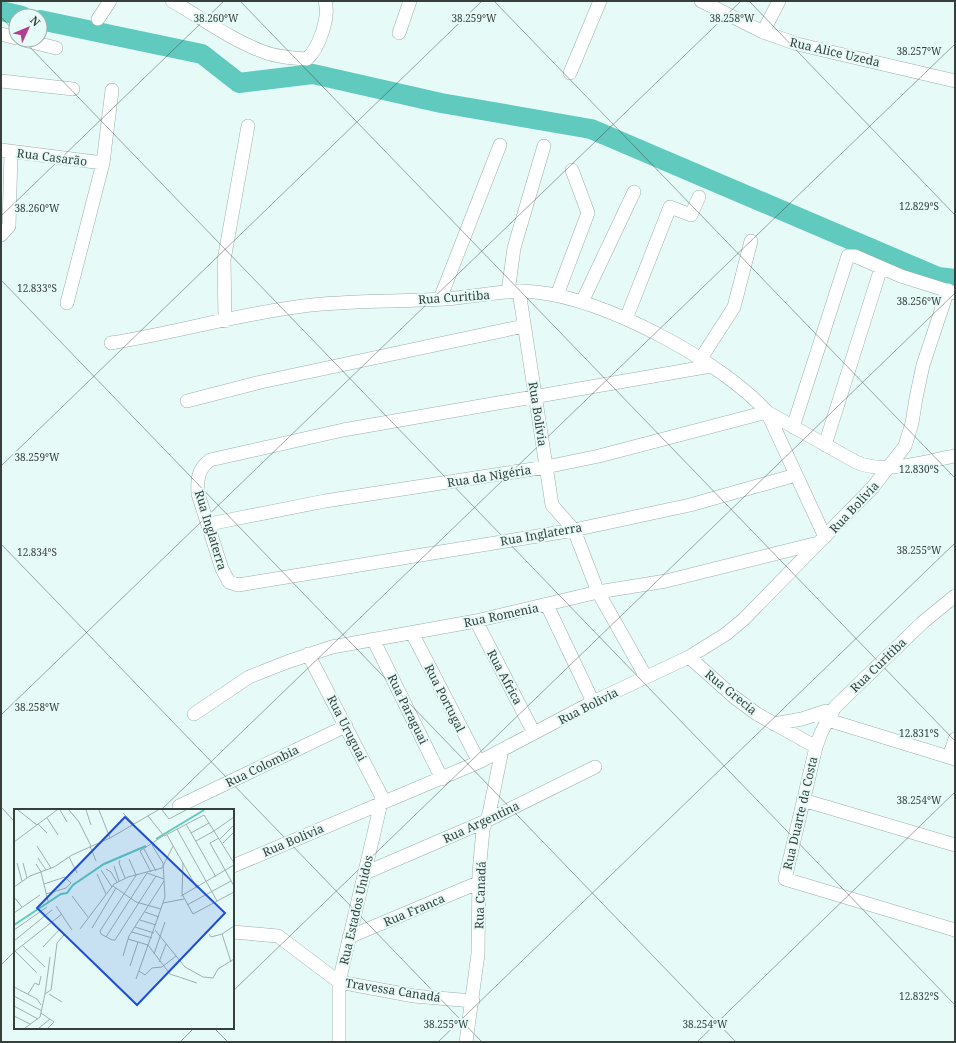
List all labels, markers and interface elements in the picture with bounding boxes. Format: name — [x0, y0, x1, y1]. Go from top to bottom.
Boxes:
north arrow — [8, 8, 48, 48]
text: 38.260°W — [194, 11, 239, 25]
text: 38.259°W — [452, 11, 497, 25]
text: 38.258°W — [710, 11, 755, 25]
text: N — [27, 12, 44, 29]
street label: Rua Alice Uzeda — [788, 33, 882, 71]
text: 38.257°W — [897, 44, 942, 58]
street label: Rua Casarão — [16, 144, 88, 170]
text: 12.829°S — [899, 199, 939, 213]
text: 38.260°W — [15, 201, 60, 215]
text: 12.833°S — [17, 281, 57, 295]
street label: Rua Curitiba — [417, 286, 491, 308]
text: 38.256°W — [897, 294, 942, 308]
street label: Rua Bolívia — [525, 380, 552, 448]
text: 38.259°W — [15, 450, 60, 464]
street label: Rua da Nigéria — [446, 461, 532, 491]
text: 12.830°S — [899, 462, 939, 476]
street label: Rua Bolivia — [826, 477, 883, 537]
street label: Rua Inglaterra — [191, 488, 231, 572]
street label: Rua Inglaterra — [499, 518, 584, 550]
text: 38.255°W — [897, 543, 942, 557]
text: 12.834°S — [17, 545, 57, 559]
street label: Rua Romenia — [462, 599, 540, 631]
street label: Rua Curitiba — [846, 634, 910, 696]
street label: Rua Africa — [483, 646, 527, 708]
street label: Rua Portugal — [421, 661, 469, 735]
street label: Rua Grecia — [701, 666, 761, 718]
street label: Rua Paraguai — [384, 671, 432, 747]
street label: Rua Bolivia — [555, 684, 621, 728]
street label: Rua Uruguai — [323, 692, 371, 764]
text: 38.258°W — [15, 700, 60, 714]
text: 12.831°S — [899, 726, 939, 740]
street label: Rua Colombia — [222, 741, 302, 791]
street label: Rua Duarte da Costa — [779, 754, 821, 871]
text: 38.254°W — [897, 793, 942, 807]
street label: Rua Argentina — [440, 797, 522, 847]
inset map — [14, 809, 234, 1029]
street label: Rua Bolivia — [260, 819, 327, 861]
street label: Rua Estados Unidos — [335, 854, 377, 966]
street label: Rua Canadá — [470, 860, 490, 929]
street label: Rua Franca — [381, 889, 447, 931]
street label: Travessa Canadá — [344, 974, 442, 1006]
text: 12.832°S — [899, 989, 939, 1003]
text: 38.255°W — [424, 1017, 469, 1031]
text: 38.254°W — [683, 1017, 728, 1031]

